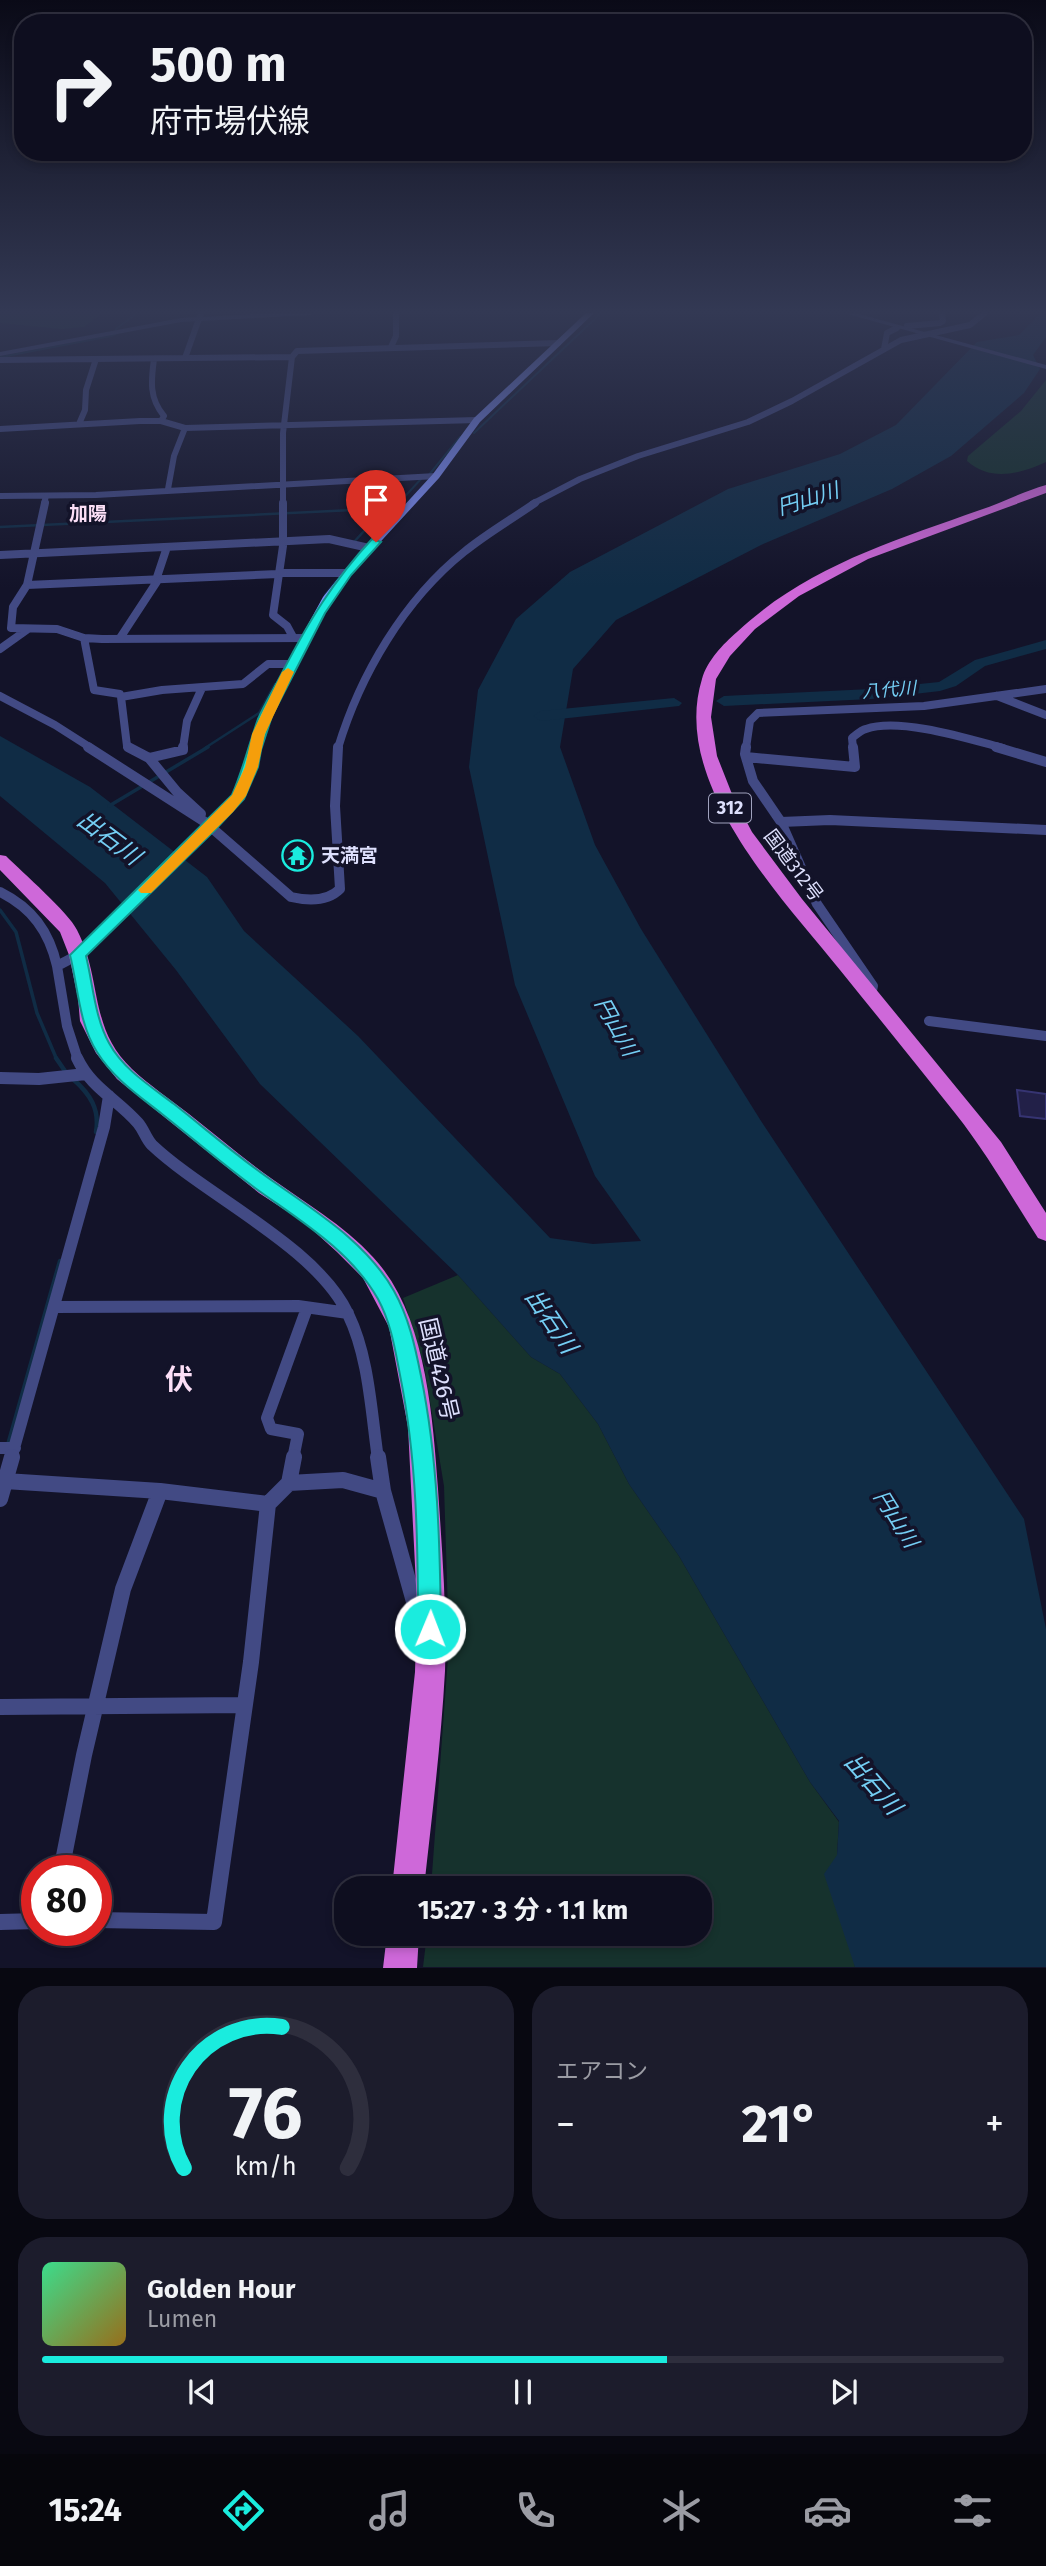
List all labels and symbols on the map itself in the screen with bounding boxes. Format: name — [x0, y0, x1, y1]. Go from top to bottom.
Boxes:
pin — [346, 470, 406, 542]
water label: 円山川 — [774, 477, 844, 521]
district label: 加陽 — [69, 502, 107, 525]
water label: 八代川 — [861, 677, 919, 703]
road number: 312 — [709, 794, 751, 822]
water label: 出石川 — [72, 805, 149, 873]
street label: 国道312号 — [759, 825, 828, 906]
temple icon: 天満宮 — [281, 838, 315, 872]
place label: 天満宮 — [321, 844, 378, 867]
water label: 円山川 — [589, 993, 644, 1063]
water label: 出石川 — [519, 1283, 584, 1361]
street label: 国道426号 — [414, 1315, 464, 1423]
district label: 伏 — [165, 1363, 193, 1396]
water label: 円山川 — [868, 1485, 925, 1554]
position arrow — [393, 1592, 467, 1666]
water label: 出石川 — [839, 1748, 909, 1823]
speed limit sign: 80 — [21, 1855, 112, 1946]

